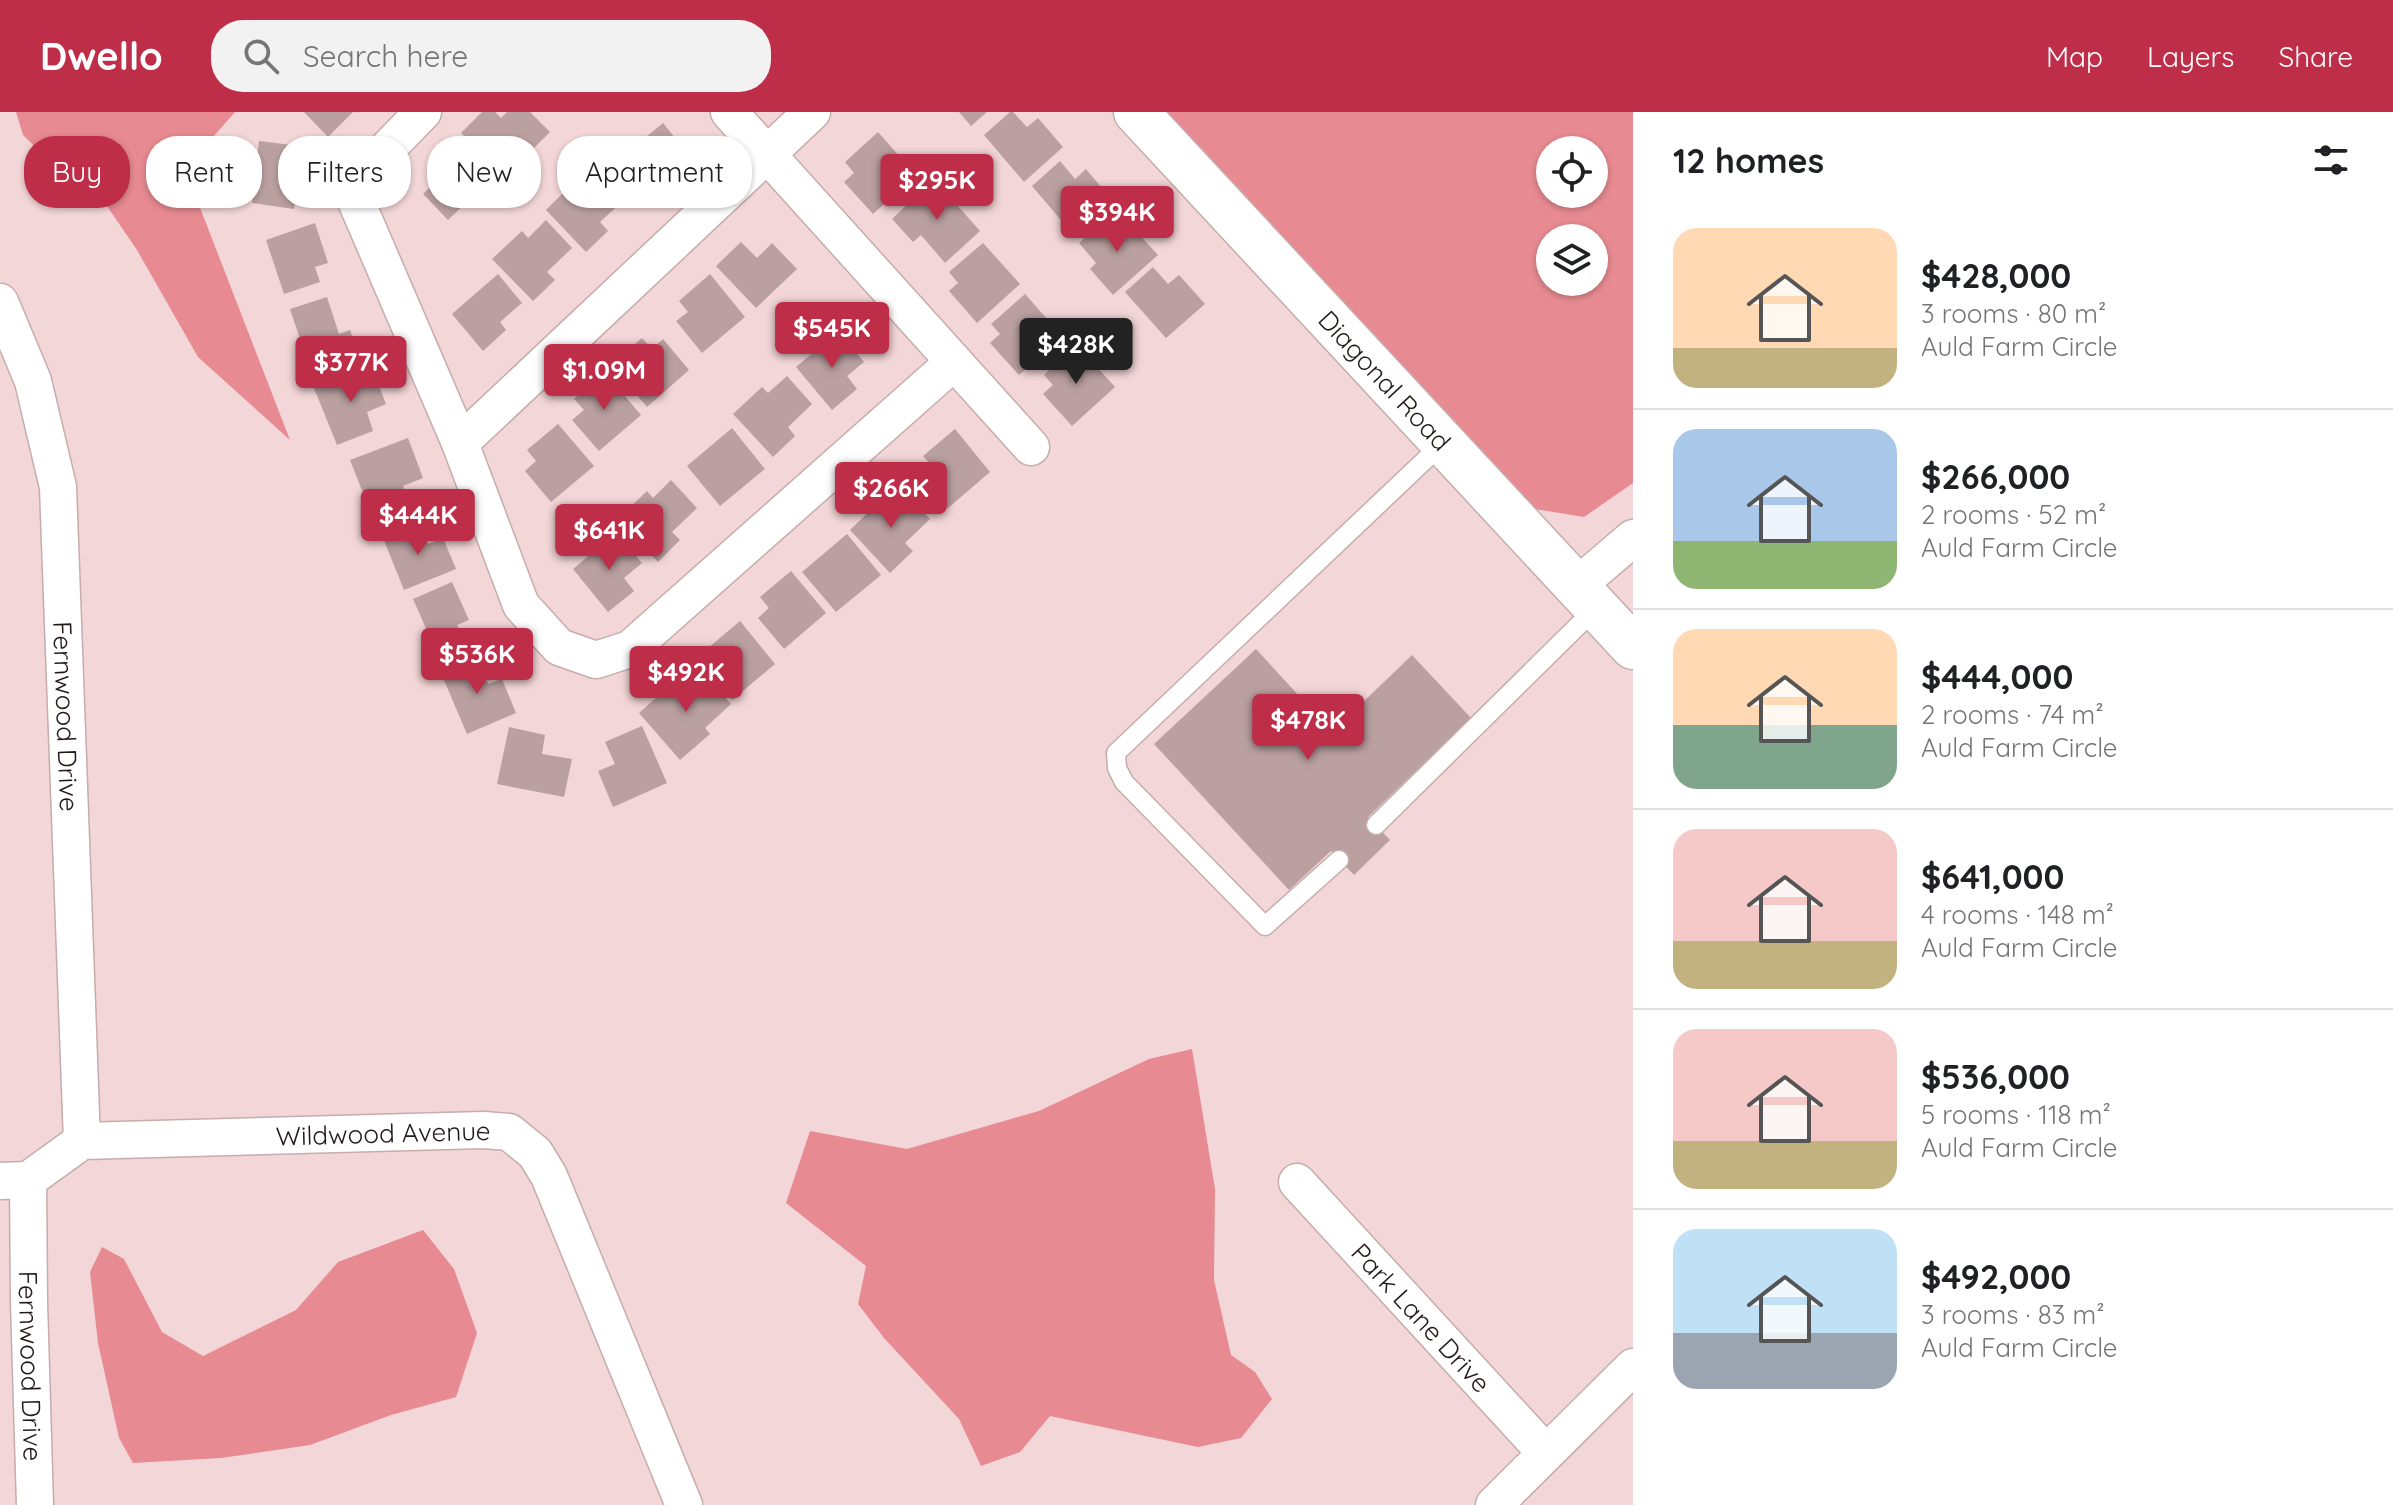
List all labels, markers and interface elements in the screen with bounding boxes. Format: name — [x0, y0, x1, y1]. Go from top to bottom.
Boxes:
search box — [211, 20, 771, 92]
text: Dwello — [40, 32, 163, 80]
icon: search — [239, 34, 283, 78]
text: Search here — [303, 37, 468, 75]
text: Map — [2046, 39, 2103, 74]
text: Layers — [2147, 39, 2234, 74]
text: Share — [2278, 39, 2353, 74]
chip: Buy — [24, 136, 130, 208]
chip: Rent — [146, 136, 262, 208]
chip: Filters — [278, 136, 411, 208]
chip: New — [427, 136, 541, 208]
chip: Apartment — [557, 136, 752, 208]
map controls — [1536, 136, 1608, 296]
button: locate — [1536, 136, 1608, 208]
icon: filters — [2309, 138, 2353, 182]
text: 12 homes — [1673, 139, 1824, 182]
pin: $295K — [881, 154, 993, 222]
text: $295K — [898, 163, 976, 196]
pin: $394K — [1061, 186, 1173, 254]
text: $394K — [1079, 195, 1155, 228]
button: layers — [1536, 224, 1608, 296]
text: $428,000 — [1921, 254, 2071, 297]
icon: home — [1737, 260, 1833, 356]
text: 3 rooms · 80 m² — [1921, 297, 2106, 330]
pin: $545K — [776, 302, 888, 370]
street label: Diagonal Road — [1312, 303, 1458, 457]
text: $545K — [793, 311, 871, 344]
pin: $428K — [1020, 318, 1132, 386]
text: $428K — [1038, 327, 1114, 360]
text: Auld Farm Circle — [1921, 330, 2118, 363]
pin: $377K — [295, 336, 407, 404]
pin: $1.09M — [539, 344, 669, 412]
text: $377K — [313, 345, 389, 378]
text: $1.09M — [562, 353, 646, 386]
text: $266,000 — [1921, 455, 2070, 498]
icon: home — [1737, 461, 1833, 557]
pin: $266K — [835, 462, 947, 530]
text: $266K — [853, 471, 929, 504]
pin: $444K — [362, 489, 474, 557]
text: $444K — [379, 498, 457, 531]
text: 2 rooms · 52 m² — [1921, 498, 2106, 531]
pin: $641K — [553, 504, 665, 572]
text: $641K — [573, 513, 645, 546]
text: Auld Farm Circle — [1921, 531, 2118, 564]
street label: Fernwood Drive — [46, 620, 86, 812]
pin: $536K — [421, 628, 533, 696]
text: $536K — [439, 637, 515, 670]
pin: $492K — [630, 646, 742, 714]
text: $492K — [648, 655, 724, 688]
text: $444,000 — [1921, 655, 2073, 698]
icon: home — [1737, 661, 1833, 757]
pin: $478K — [1252, 694, 1364, 762]
text: 2 rooms · 74 m² — [1921, 698, 2104, 731]
text: $478K — [1270, 703, 1346, 736]
text: Auld Farm Circle — [1921, 731, 2118, 764]
text: $641,000 — [1921, 855, 2064, 898]
icon: home — [1737, 861, 1833, 957]
text: 4 rooms · 148 m² — [1921, 898, 2114, 931]
text: Auld Farm Circle — [1921, 931, 2118, 964]
text: $536,000 — [1921, 1055, 2070, 1098]
icon: home — [1737, 1061, 1833, 1157]
text: 5 rooms · 118 m² — [1921, 1098, 2111, 1131]
street label: Wildwood Avenue — [275, 1113, 492, 1152]
text: Auld Farm Circle — [1921, 1131, 2118, 1164]
street label: Park Lane Drive — [1345, 1236, 1498, 1399]
text: $492,000 — [1921, 1255, 2071, 1298]
icon: home — [1737, 1261, 1833, 1357]
street label: Fernwood Drive — [12, 1271, 50, 1462]
text: 3 rooms · 83 m² — [1921, 1298, 2104, 1331]
text: Auld Farm Circle — [1921, 1331, 2118, 1364]

